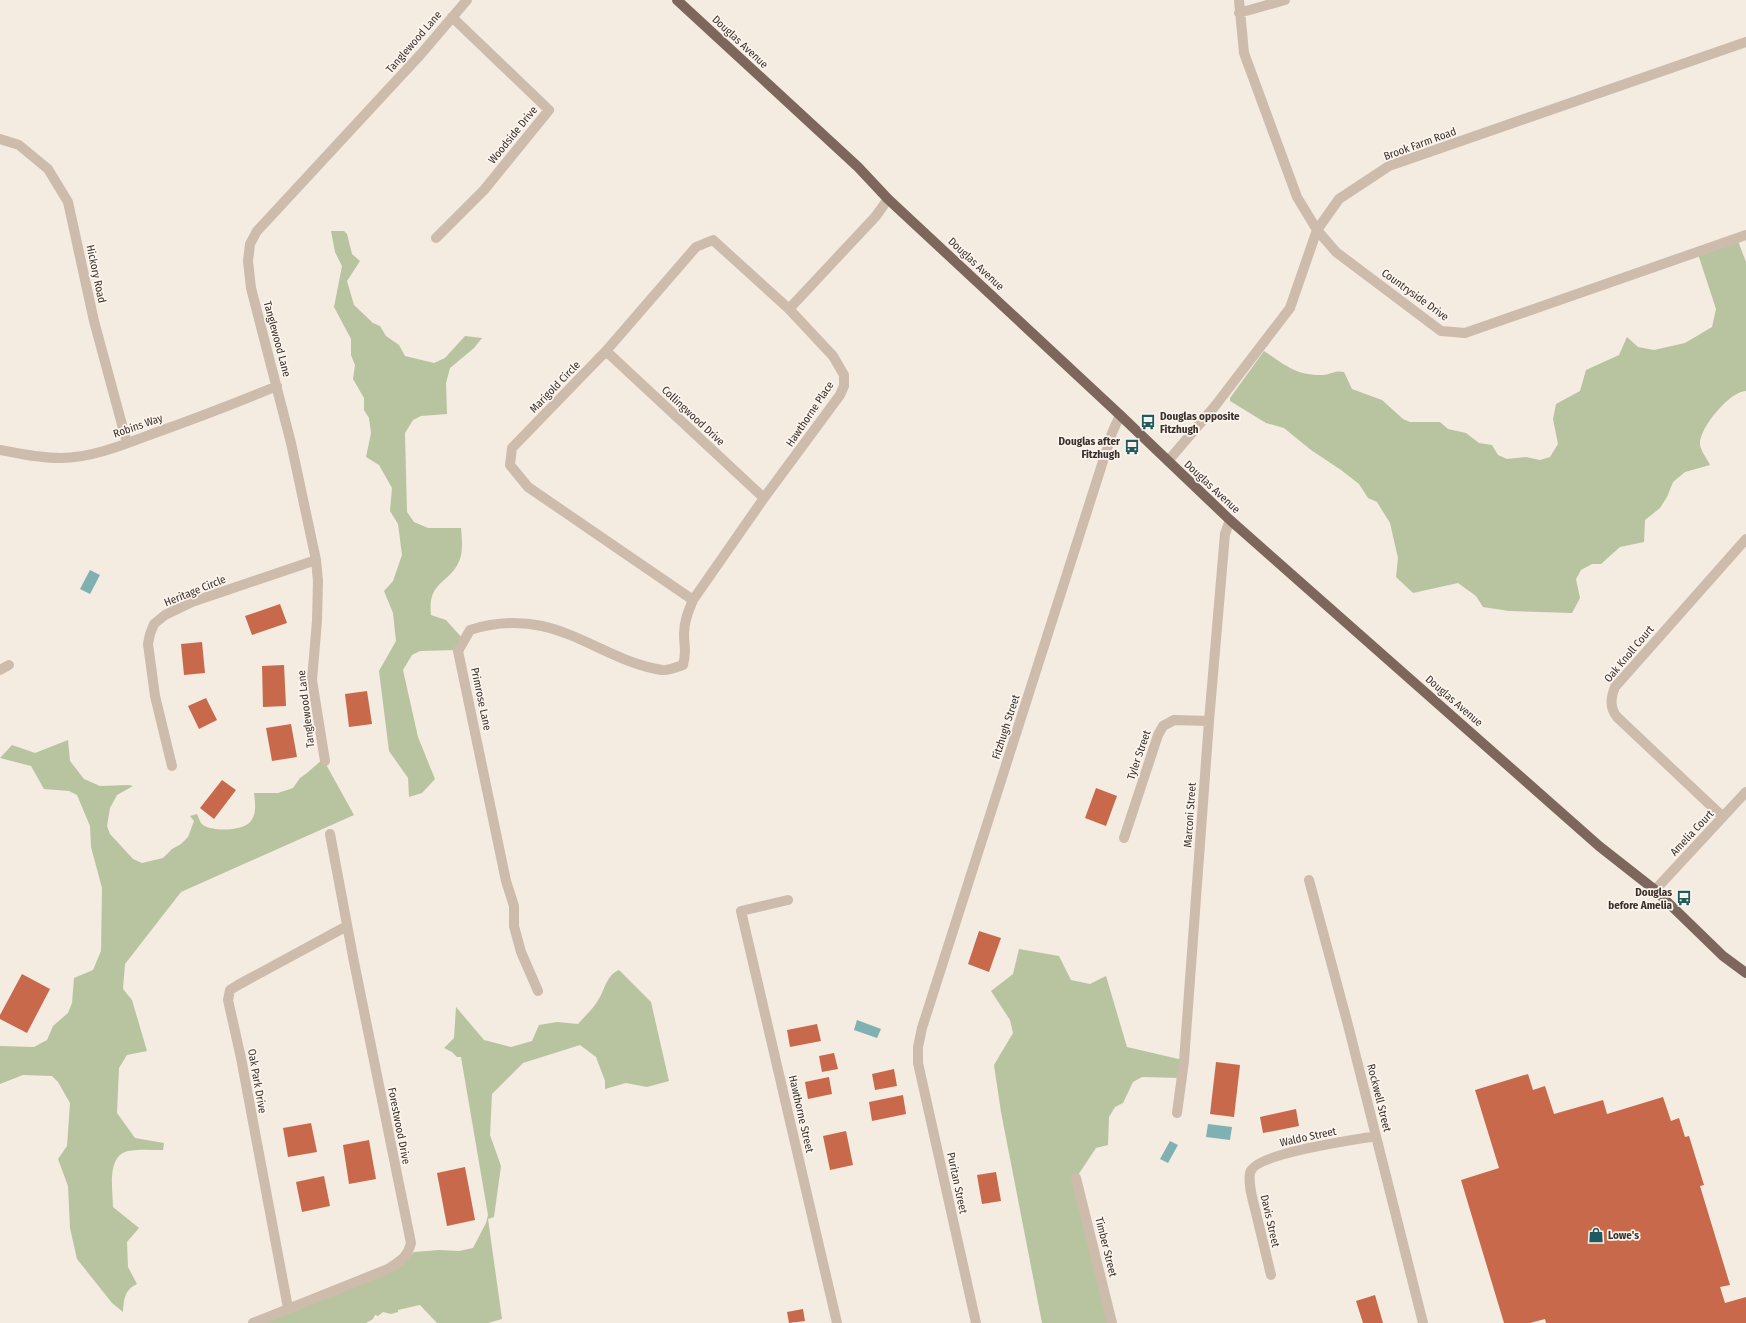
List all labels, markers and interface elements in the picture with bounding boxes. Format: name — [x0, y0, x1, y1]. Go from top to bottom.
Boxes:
street label: Tanglewood Lane — [384, 8, 444, 76]
street label: Douglas Avenue — [709, 13, 771, 71]
street label: Woodside Drive — [486, 104, 540, 166]
street label: Brook Farm Road — [1382, 125, 1458, 163]
street label: Douglas Avenue — [945, 235, 1007, 293]
street label: Hickory Road — [83, 244, 109, 304]
street label: Countryside Drive — [1379, 266, 1451, 324]
street label: Tanglewood Lane — [261, 300, 293, 378]
street label: Marigold Circle — [527, 358, 583, 416]
street label: Hawthorne Place — [783, 379, 837, 449]
street label: Collingwood Drive — [659, 384, 727, 448]
place label: Douglas opposite Fitzhugh — [1160, 410, 1240, 436]
street label: Robins Way — [112, 411, 164, 441]
bus stop icon: Douglas opposite Fitzhugh — [1139, 413, 1157, 431]
place label: Douglas after Fitzhugh — [1059, 435, 1121, 461]
bus stop icon: Douglas after Fitzhugh — [1123, 438, 1141, 456]
street label: Douglas Avenue — [1181, 458, 1243, 516]
street label: Heritage Circle — [162, 573, 228, 609]
street label: Oak Knoll Court — [1602, 623, 1657, 685]
street label: Primrose Lane — [468, 666, 494, 732]
street label: Tanglewood Lane — [295, 670, 317, 748]
street label: Douglas Avenue — [1423, 673, 1485, 729]
street label: Fitzhugh Street — [989, 693, 1023, 761]
street label: Tyler Street — [1124, 728, 1154, 781]
street label: Marconi Street — [1181, 782, 1199, 848]
street label: Amelia Court — [1668, 807, 1717, 859]
place label: Douglas before Amelia — [1608, 886, 1673, 912]
bus stop icon: Douglas before Amelia — [1675, 889, 1693, 907]
street label: Oak Park Drive — [245, 1048, 269, 1114]
street label: Rockwell Street — [1364, 1063, 1394, 1134]
street label: Hawthorne Street — [786, 1074, 816, 1154]
street label: Forestwood Drive — [385, 1086, 413, 1166]
street label: Waldo Street — [1279, 1125, 1338, 1149]
street label: Puritan Street — [944, 1151, 970, 1215]
street label: Davis Street — [1258, 1193, 1282, 1249]
street label: Timber Street — [1092, 1216, 1120, 1279]
shop icon: Lowe's — [1587, 1226, 1605, 1244]
place label: Lowe's — [1608, 1229, 1639, 1242]

